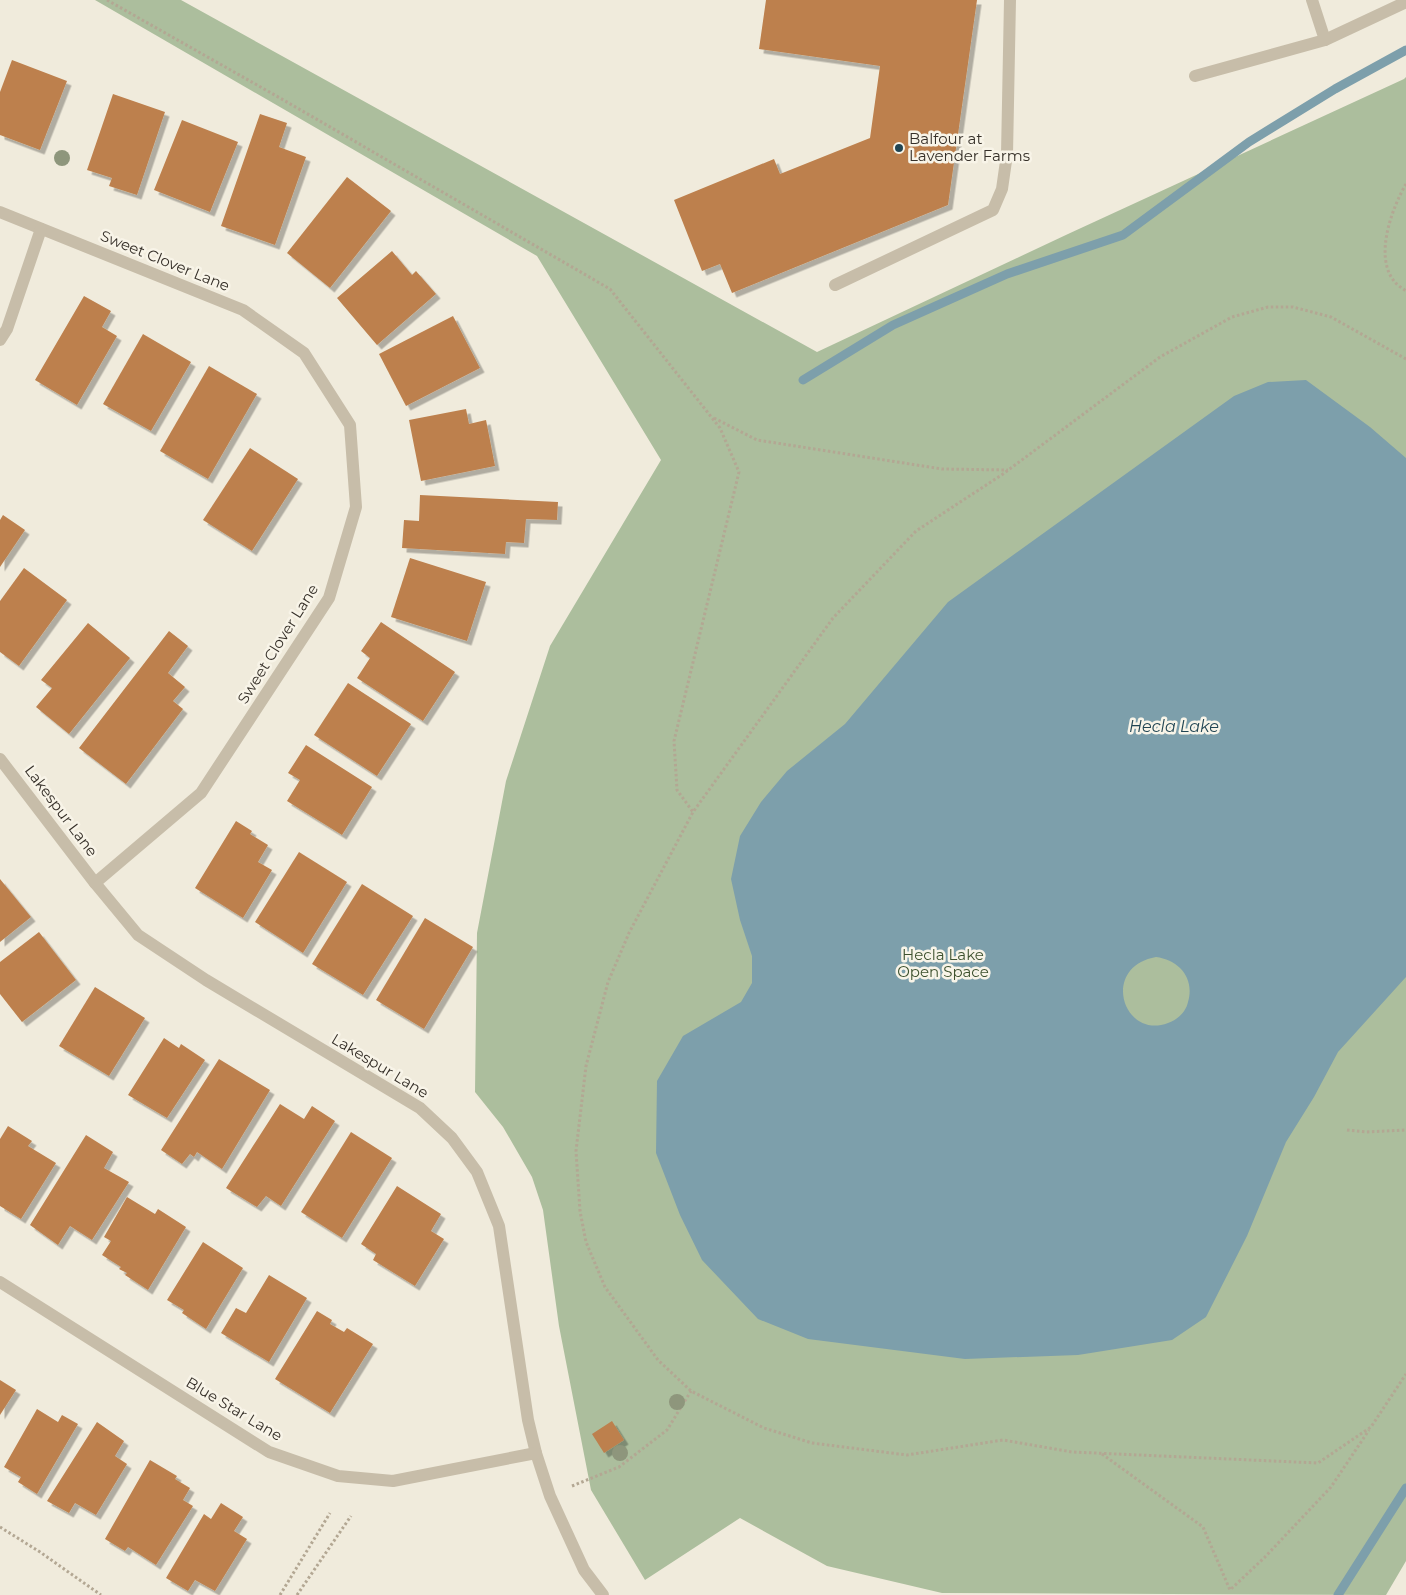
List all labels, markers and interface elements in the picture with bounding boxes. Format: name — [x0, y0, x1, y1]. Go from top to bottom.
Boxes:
place label: Balfour at Lavender Farms — [909, 129, 1030, 165]
marker: Balfour at Lavender Farms — [893, 142, 905, 154]
street label: Sweet Clover Lane — [98, 226, 233, 295]
street label: Sweet Clover Lane — [233, 580, 322, 707]
water label: Hecla Lake — [1129, 717, 1219, 736]
street label: Lakespur Lane — [21, 761, 102, 860]
park label: Hecla Lake Open Space — [897, 945, 989, 981]
street label: Lakespur Lane — [328, 1029, 432, 1102]
street label: Blue Star Lane — [183, 1372, 286, 1445]

